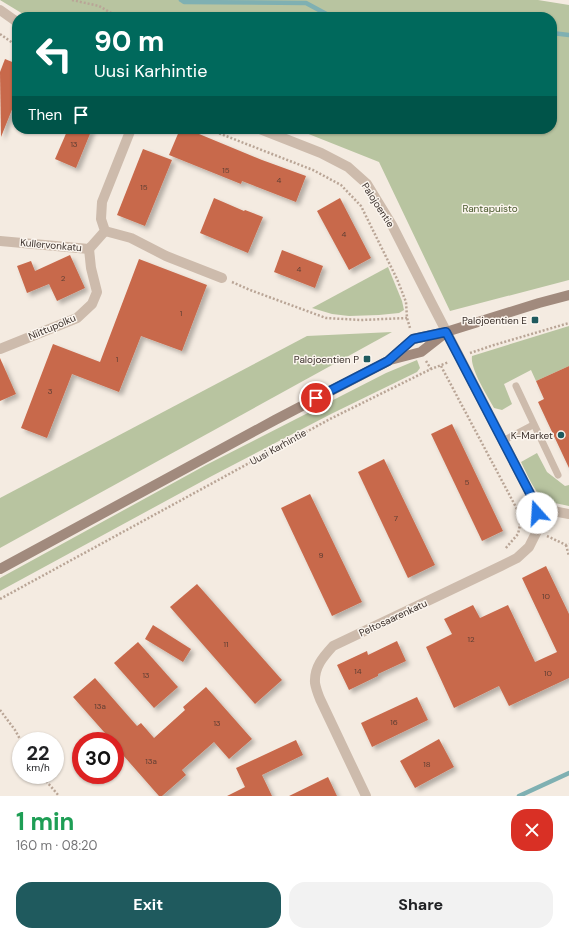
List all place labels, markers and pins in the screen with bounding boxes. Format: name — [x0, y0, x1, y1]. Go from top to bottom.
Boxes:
place label: Palojoentien E — [462, 314, 527, 327]
marker: Palojoentien E — [530, 315, 540, 325]
place label: Palojoentien P — [294, 353, 359, 366]
marker: Palojoentien P — [362, 354, 372, 364]
pin — [299, 381, 333, 415]
place label: K-Market — [511, 429, 553, 442]
marker: K-Market — [556, 430, 566, 440]

